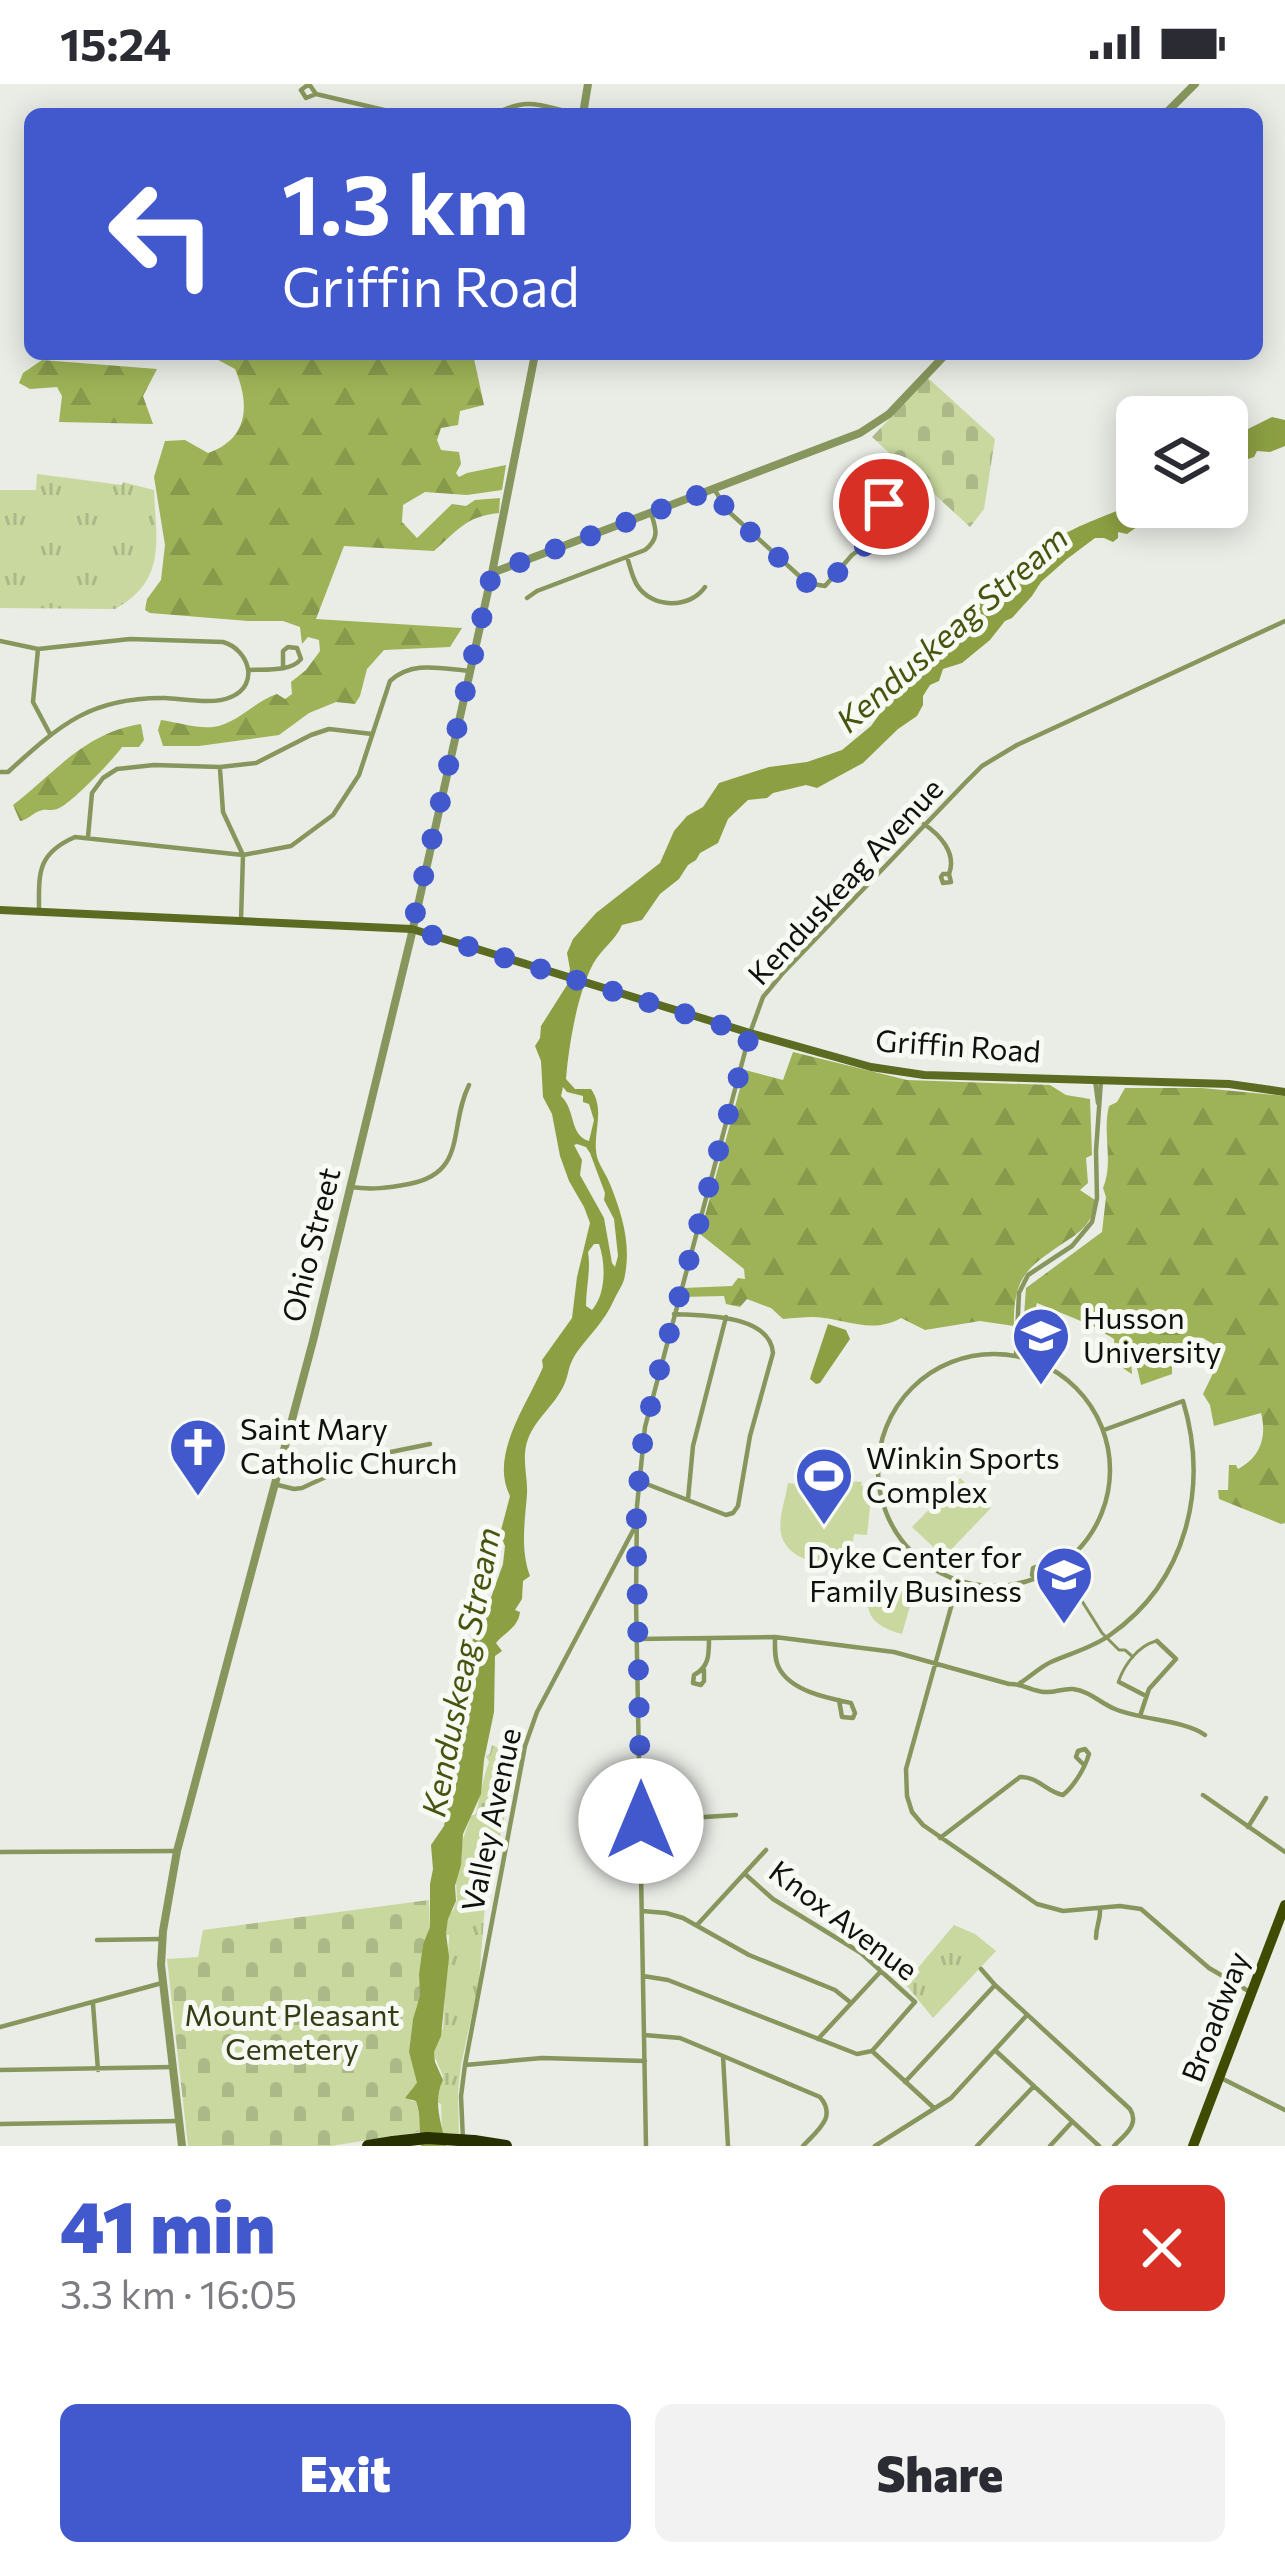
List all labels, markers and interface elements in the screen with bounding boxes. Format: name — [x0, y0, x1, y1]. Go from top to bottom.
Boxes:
text: 15:24 — [60, 15, 171, 70]
text: 1.3 km — [282, 150, 529, 252]
icon: left — [84, 156, 240, 312]
text: Griffin Road — [282, 252, 580, 318]
map controls — [1116, 396, 1248, 528]
button: layers — [1116, 396, 1248, 528]
pin — [833, 453, 935, 555]
icon: arrive — [851, 471, 917, 537]
water label: Kenduskeag Stream — [827, 516, 1075, 740]
street label: Kenduskeag Avenue — [739, 769, 949, 991]
street label: Griffin Road — [874, 1020, 1042, 1069]
street label: Ohio Street — [273, 1163, 347, 1325]
place label: Husson University — [1083, 1298, 1221, 1369]
school or university icon: Husson University — [1010, 1305, 1072, 1387]
place label: Saint Mary Catholic Church — [240, 1409, 458, 1480]
church icon: Saint Mary Catholic Church — [167, 1416, 229, 1498]
place label: Winkin Sports Complex — [866, 1438, 1060, 1509]
sports icon: Winkin Sports Complex — [793, 1445, 855, 1527]
water label: Kenduskeag Stream — [411, 1523, 508, 1820]
place label: Dyke Center for Family Business — [807, 1537, 1022, 1608]
school or university icon: Dyke Center for Family Business — [1033, 1544, 1095, 1626]
street label: Valley Avenue — [452, 1724, 527, 1915]
position arrow — [578, 1758, 704, 1884]
street label: Knox Avenue — [763, 1851, 926, 1987]
street label: Broadway — [1172, 1946, 1255, 2086]
park label: Mount Pleasant Cemetery — [184, 1995, 400, 2066]
text: 41 min — [60, 2180, 276, 2268]
button: close — [1099, 2185, 1225, 2311]
text: 3.3 km · 16:05 — [60, 2269, 297, 2317]
button: Exit — [60, 2404, 631, 2542]
button: Share — [655, 2404, 1225, 2542]

